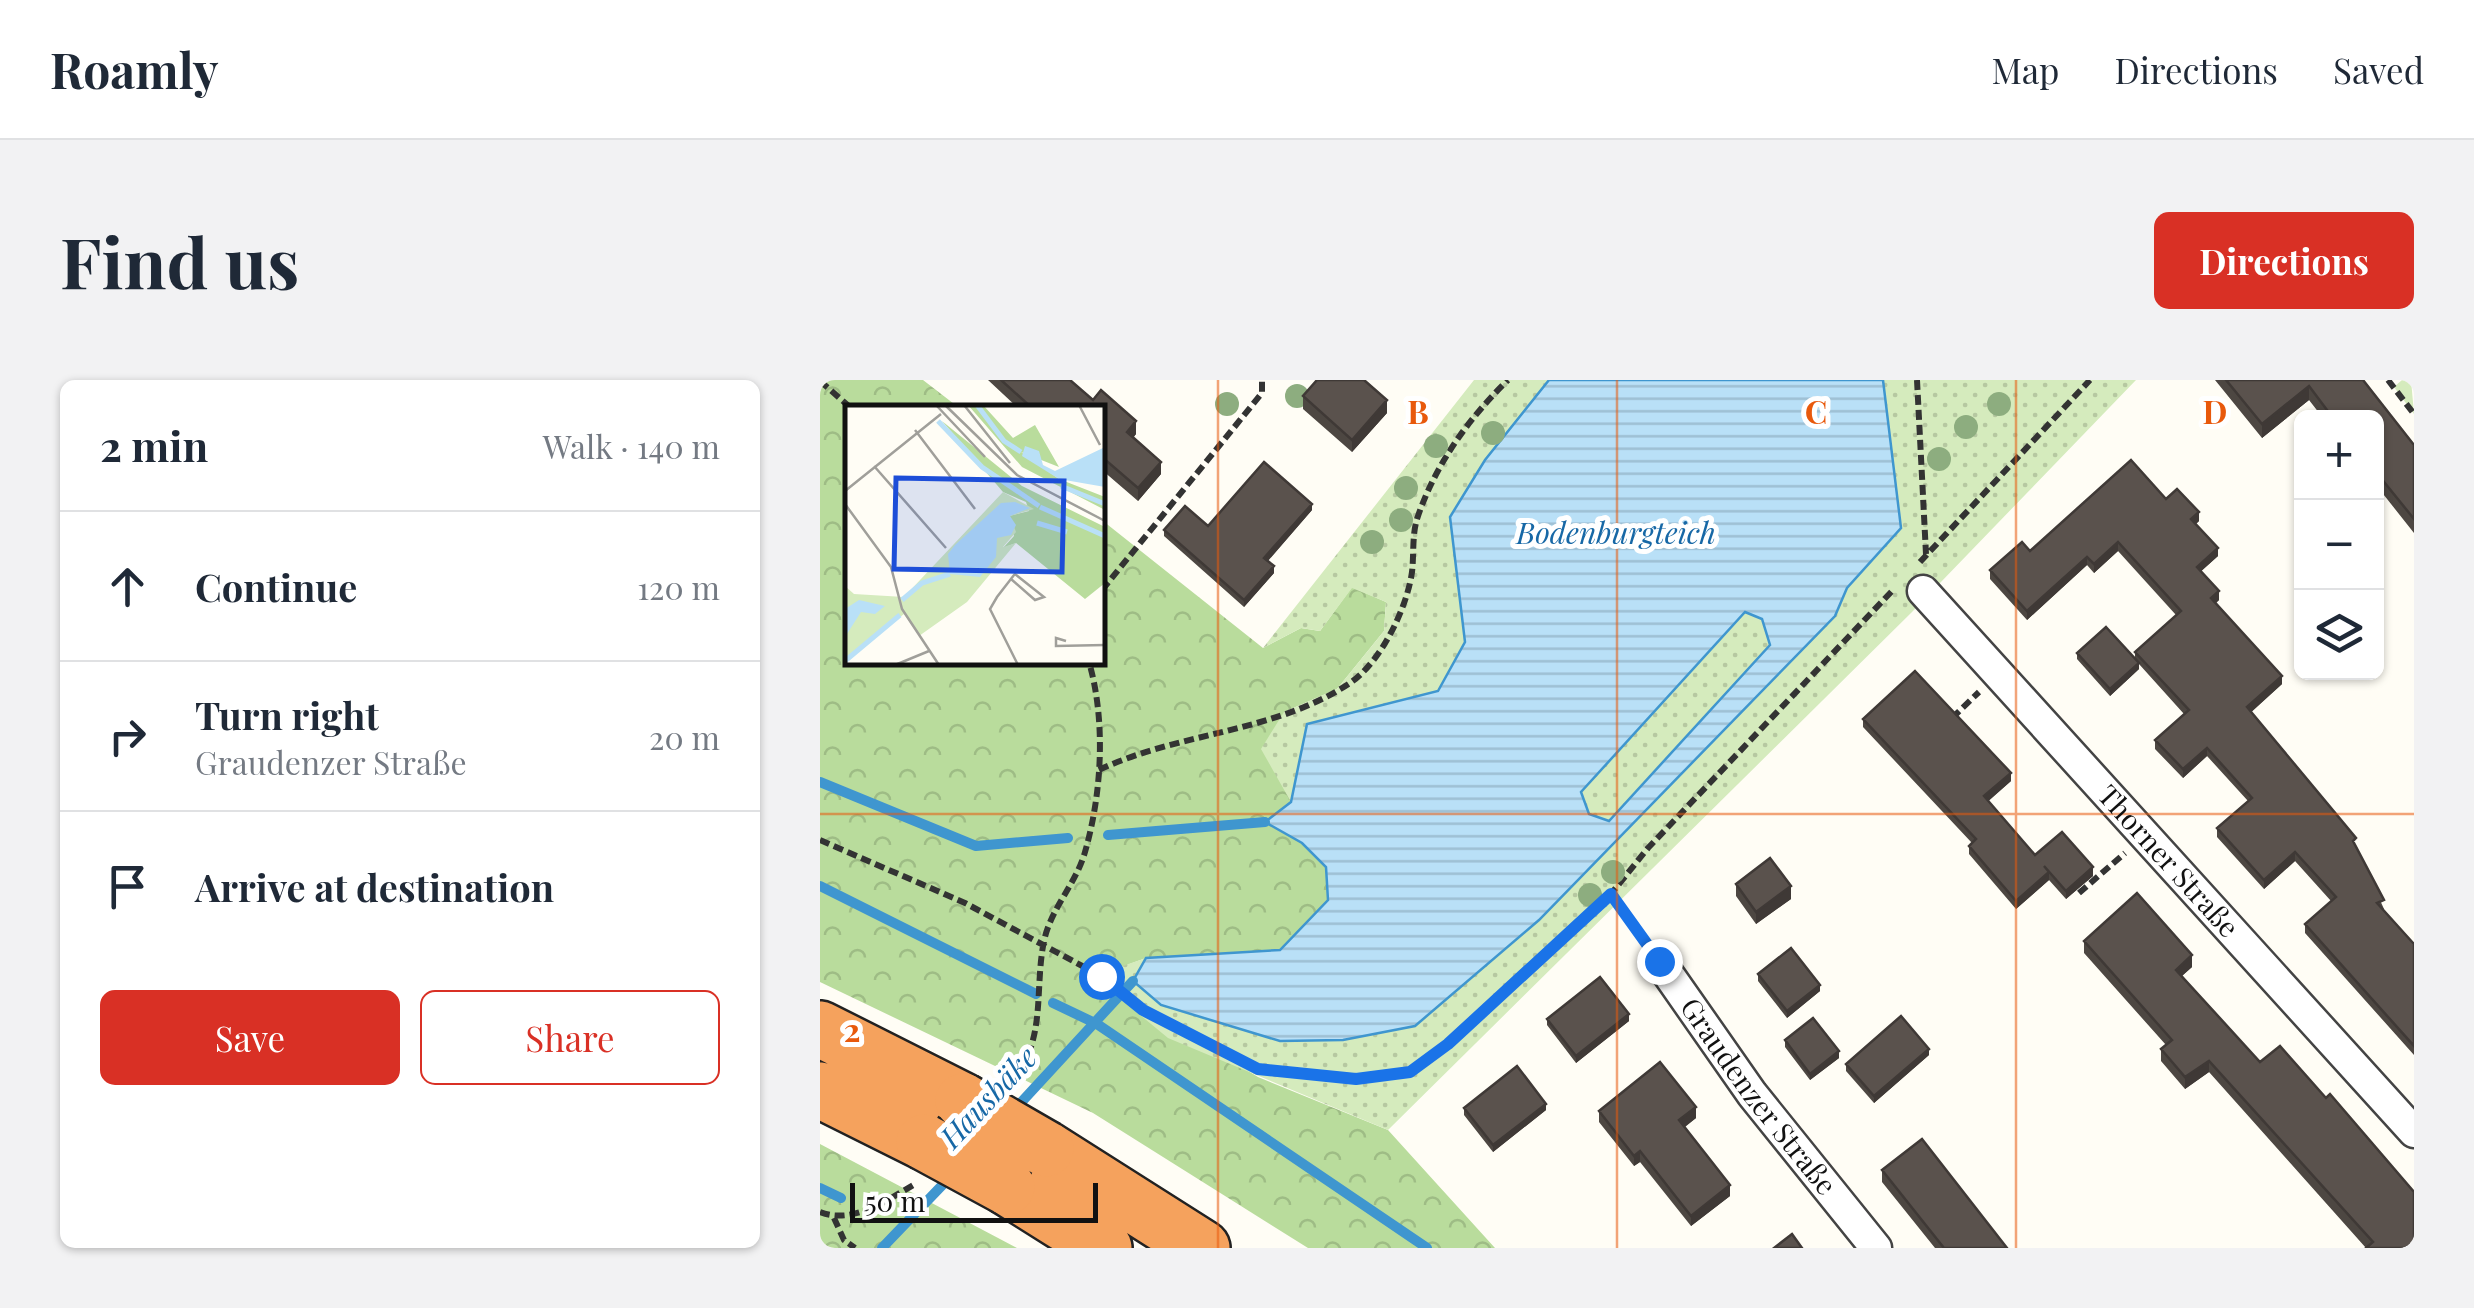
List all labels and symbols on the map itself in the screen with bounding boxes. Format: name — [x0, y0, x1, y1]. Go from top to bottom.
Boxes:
text: B — [1407, 389, 1429, 432]
text: C — [1805, 389, 1827, 432]
text: D — [2203, 389, 2227, 432]
inset map — [845, 405, 1105, 665]
water label: Bodenburgteich — [1515, 512, 1716, 552]
street label: Thorner Straße — [2091, 776, 2248, 944]
route end — [1637, 939, 1683, 985]
route start — [1079, 954, 1125, 1000]
street label: Graudenzer Straße — [1673, 990, 1846, 1202]
text: 2 — [844, 1007, 860, 1050]
water label: Hausbäke — [930, 1037, 1045, 1157]
scale bar — [850, 1178, 1098, 1223]

